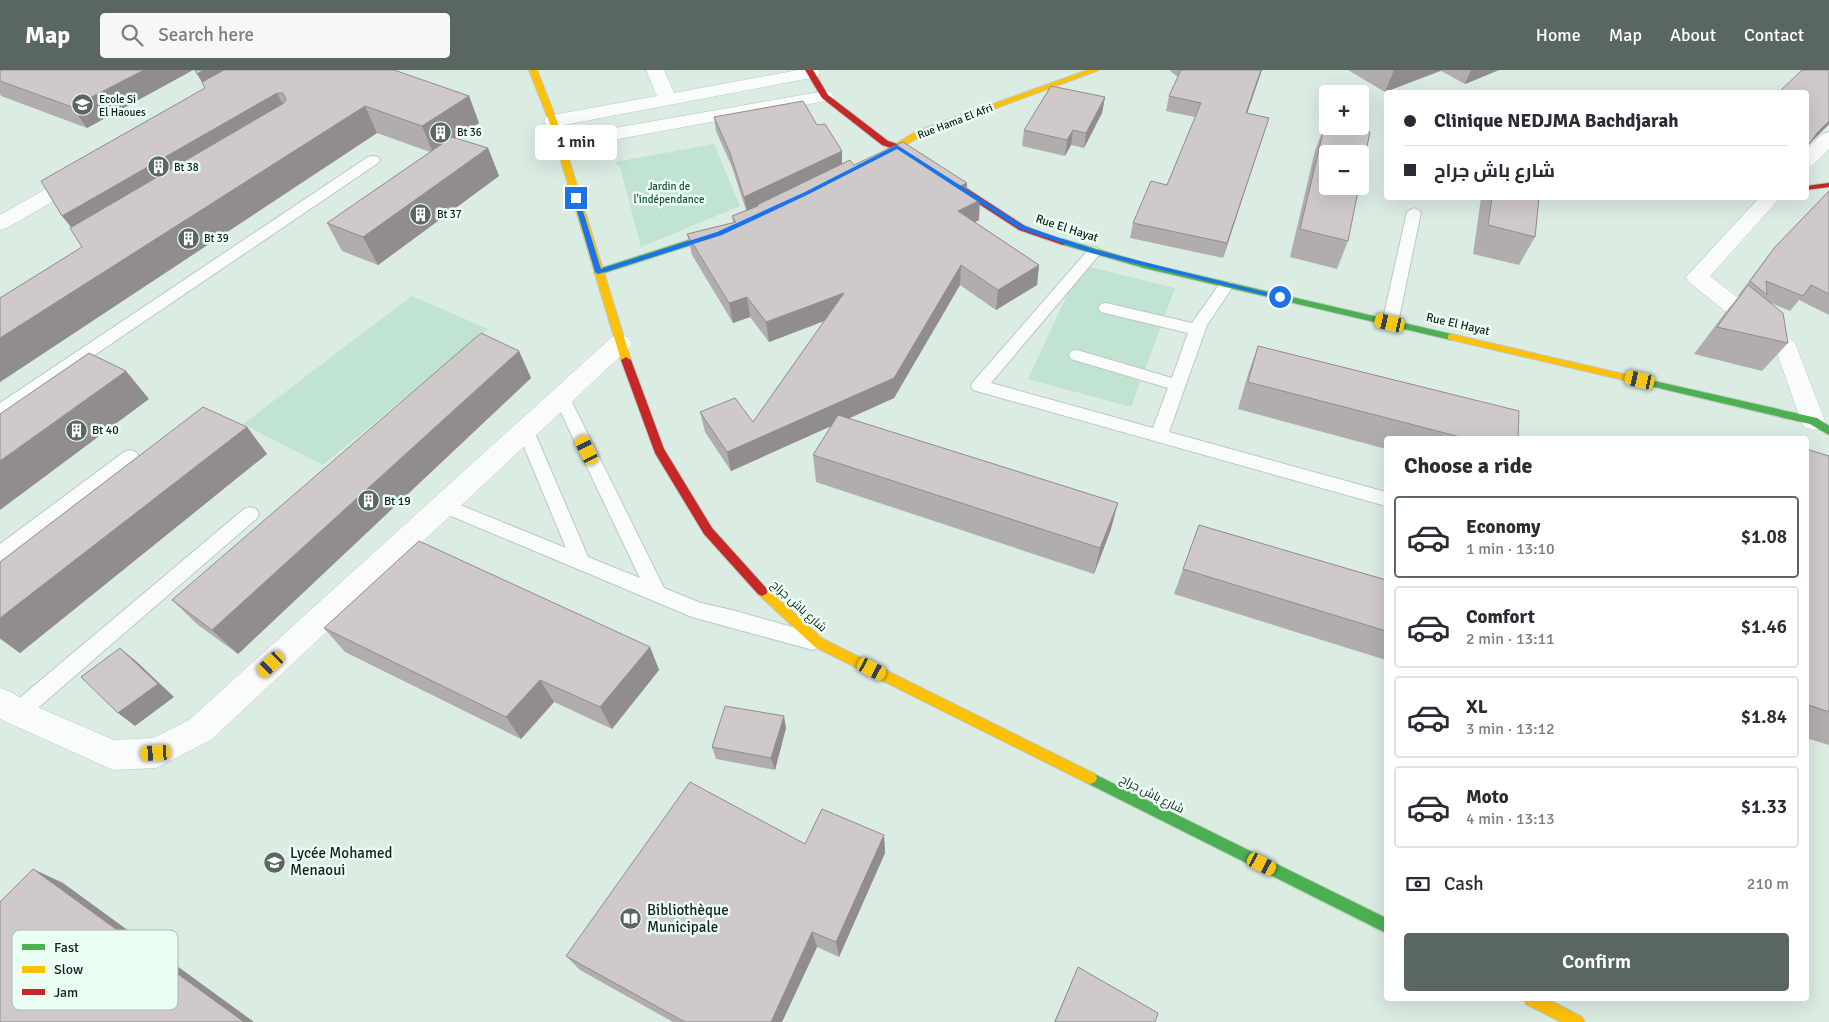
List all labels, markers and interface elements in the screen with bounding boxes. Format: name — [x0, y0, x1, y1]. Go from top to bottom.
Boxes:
search box — [100, 13, 450, 58]
text: Map — [25, 20, 70, 50]
icon: search — [118, 21, 146, 49]
text: Search here — [158, 23, 254, 47]
text: Home — [1536, 24, 1581, 46]
text: Map — [1609, 24, 1642, 46]
text: About — [1670, 24, 1716, 46]
text: Contact — [1744, 24, 1804, 46]
map controls — [1319, 85, 1369, 195]
button: + — [1319, 85, 1369, 135]
school or university icon: Ecole Si El Haoues — [71, 93, 95, 117]
place label: Ecole Si El Haoues — [99, 93, 146, 119]
street label: Rue Hama El Afri — [916, 101, 995, 142]
text: Clinique NEDJMA Bachdjarah — [1434, 109, 1679, 133]
building icon: Bt 36 — [429, 120, 453, 144]
place label: Bt 36 — [457, 126, 482, 139]
callout: 1 min — [535, 126, 617, 160]
text: 1 min — [557, 132, 595, 152]
button: − — [1319, 145, 1369, 195]
building icon: Bt 38 — [146, 155, 170, 179]
text: شارع باش جراح — [1434, 159, 1555, 183]
place label: Bt 38 — [174, 161, 199, 174]
park label: Jardin de l'indépendance — [634, 180, 704, 206]
route end — [565, 187, 587, 209]
building icon: Bt 37 — [409, 202, 433, 226]
place label: Bt 37 — [437, 208, 462, 221]
street label: Rue El Hayat — [1034, 211, 1100, 246]
building icon: Bt 39 — [176, 226, 200, 250]
place label: Bt 39 — [204, 232, 229, 245]
route start — [1269, 286, 1291, 308]
street label: Rue El Hayat — [1425, 310, 1491, 339]
car — [1373, 312, 1406, 334]
car — [1623, 369, 1656, 391]
building icon: Bt 40 — [64, 418, 88, 442]
place label: Bt 40 — [92, 423, 119, 438]
car — [573, 433, 600, 467]
text: Choose a ride — [1404, 452, 1532, 479]
building icon: Bt 19 — [356, 489, 380, 513]
place label: Bt 19 — [384, 494, 411, 509]
icon: car — [1406, 515, 1451, 560]
text: Economy — [1466, 515, 1540, 539]
text: $1.08 — [1741, 525, 1787, 549]
text: 1 min · 13:10 — [1466, 539, 1555, 559]
street label: شارع باش جراح — [768, 577, 830, 635]
icon: car — [1406, 605, 1451, 650]
text: Comfort — [1466, 605, 1535, 629]
text: $1.46 — [1741, 615, 1787, 639]
text: 2 min · 13:11 — [1466, 629, 1555, 649]
car — [254, 648, 287, 680]
car — [855, 656, 888, 682]
icon: car — [1406, 695, 1451, 740]
text: XL — [1466, 695, 1488, 719]
text: $1.84 — [1741, 705, 1787, 729]
text: 3 min · 13:12 — [1466, 719, 1555, 739]
car — [140, 745, 171, 761]
street label: شارع باش جراح — [1117, 772, 1187, 817]
icon: car — [1406, 785, 1451, 830]
text: Moto — [1466, 785, 1509, 809]
text: $1.33 — [1741, 795, 1787, 819]
text: 4 min · 13:13 — [1466, 809, 1555, 829]
place label: Lycée Mohamed Menaoui — [290, 844, 392, 879]
school or university icon: Lycée Mohamed Menaoui — [262, 850, 286, 874]
car — [1245, 851, 1278, 877]
icon: cash — [1404, 870, 1432, 898]
text: Cash — [1444, 872, 1484, 896]
text: 210 m — [1747, 874, 1789, 894]
place label: Bibliothèque Municipale — [647, 901, 729, 936]
library icon: Bibliothèque Municipale — [619, 907, 643, 931]
legend — [12, 930, 178, 1010]
button: Confirm — [1404, 933, 1789, 991]
text: Fast — [54, 939, 79, 956]
text: Slow — [54, 961, 83, 978]
text: Jam — [54, 984, 78, 1001]

